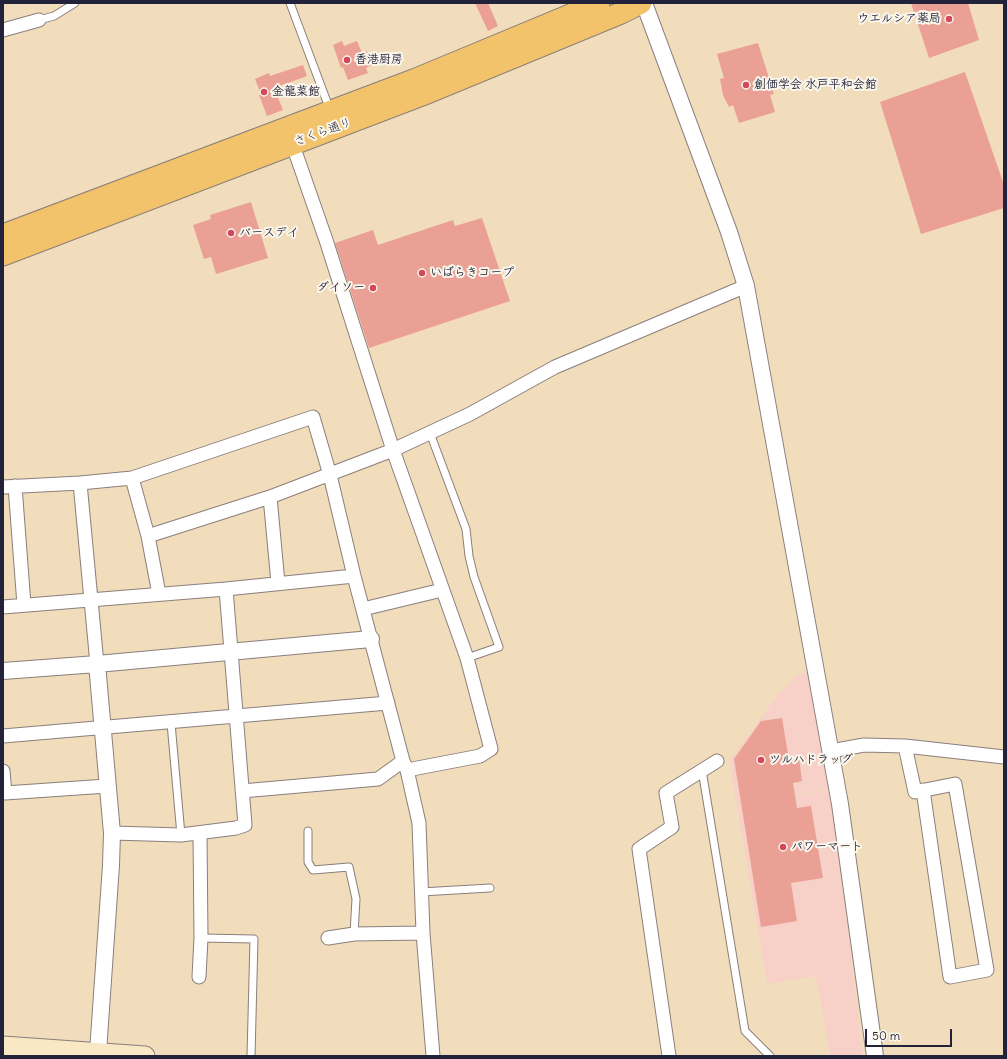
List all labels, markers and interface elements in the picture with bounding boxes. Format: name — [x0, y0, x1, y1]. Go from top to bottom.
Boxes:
place label: ウエルシア薬局 — [857, 12, 941, 26]
marker: ウエルシア薬局 — [944, 14, 954, 24]
place label: 香港厨房 — [355, 53, 403, 67]
marker: 香港厨房 — [342, 55, 352, 65]
place label: 創価学会 水戸平和会館 — [754, 78, 877, 92]
marker: 創価学会 水戸平和会館 — [741, 80, 751, 90]
place label: 金龍菜館 — [272, 85, 320, 99]
marker: 金龍菜館 — [259, 87, 269, 97]
street label: さくら通り — [292, 115, 354, 149]
place label: バースデイ — [239, 226, 299, 240]
marker: バースデイ — [226, 228, 236, 238]
place label: いばらきコープ — [430, 266, 514, 280]
marker: いばらきコープ — [417, 268, 427, 278]
place label: ダイソー — [317, 281, 365, 295]
marker: ダイソー — [368, 283, 378, 293]
place label: ツルハドラッグ — [769, 753, 853, 767]
marker: ツルハドラッグ — [756, 755, 766, 765]
place label: パワーマート — [791, 840, 863, 854]
marker: パワーマート — [778, 842, 788, 852]
scale bar — [867, 1021, 954, 1047]
text: 50 m — [872, 1028, 900, 1043]

